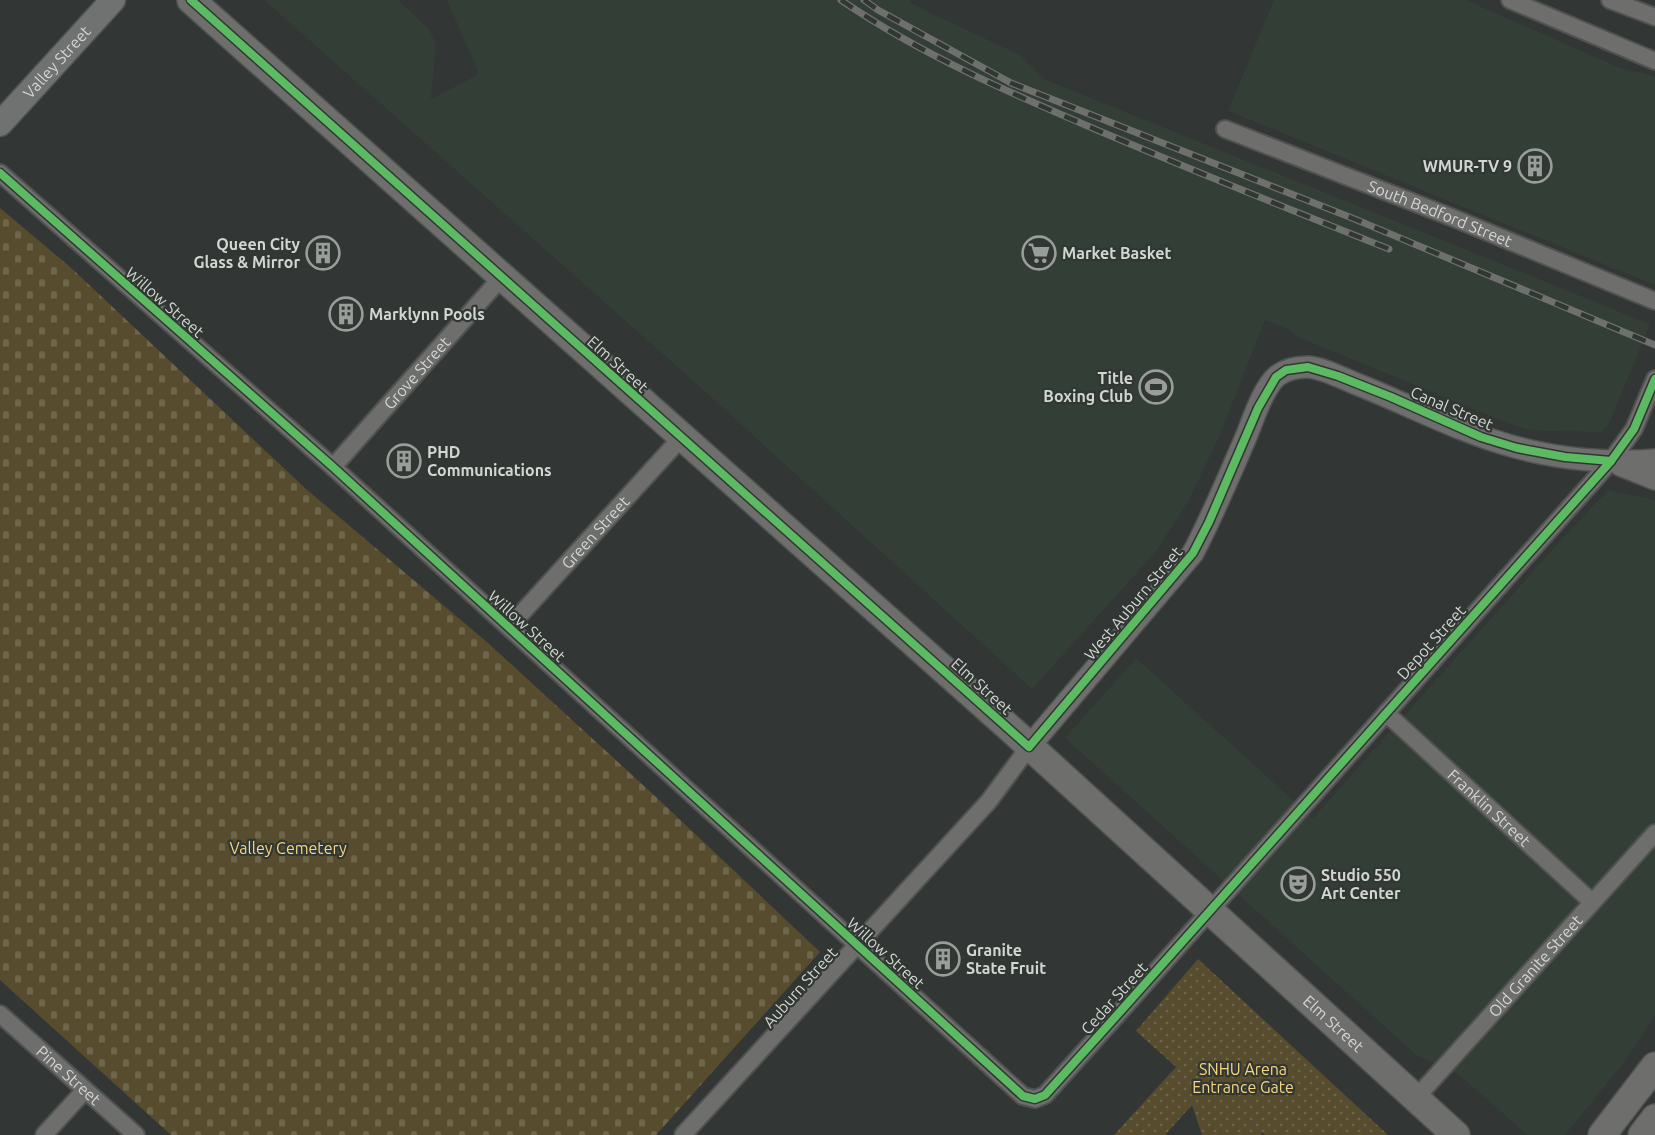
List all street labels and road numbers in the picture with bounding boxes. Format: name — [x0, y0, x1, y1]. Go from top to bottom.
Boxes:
street label: Valley Street — [19, 22, 95, 102]
street label: South Bedford Street — [1365, 177, 1515, 250]
street label: Willow Street — [122, 263, 208, 341]
street label: Grove Street — [380, 332, 454, 413]
street label: Elm Street — [584, 332, 653, 396]
street label: Canal Street — [1408, 383, 1497, 434]
street label: Green Street — [558, 492, 633, 572]
street label: West Auburn Street — [1081, 542, 1186, 663]
street label: Willow Street — [485, 587, 570, 666]
street label: Depot Street — [1393, 601, 1469, 683]
street label: Elm Street — [948, 654, 1017, 718]
street label: Franklin Street — [1444, 765, 1535, 850]
street label: Old Granite Street — [1485, 911, 1586, 1021]
street label: Willow Street — [844, 914, 929, 993]
street label: Auburn Street — [759, 943, 841, 1031]
street label: Cedar Street — [1077, 958, 1151, 1038]
street label: Elm Street — [1300, 991, 1368, 1056]
street label: Pine Street — [33, 1042, 105, 1109]

